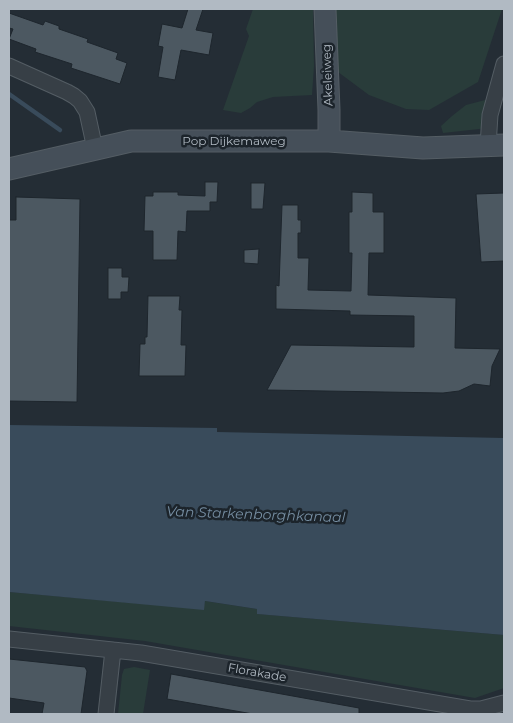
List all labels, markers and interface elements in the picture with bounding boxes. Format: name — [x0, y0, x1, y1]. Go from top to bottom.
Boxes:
street label: Akeleiweg — [320, 44, 336, 106]
street label: Pop Dijkemaweg — [182, 134, 286, 148]
water label: Van Starkenborghkanaal — [166, 503, 346, 527]
street label: Florakade — [227, 661, 287, 685]

